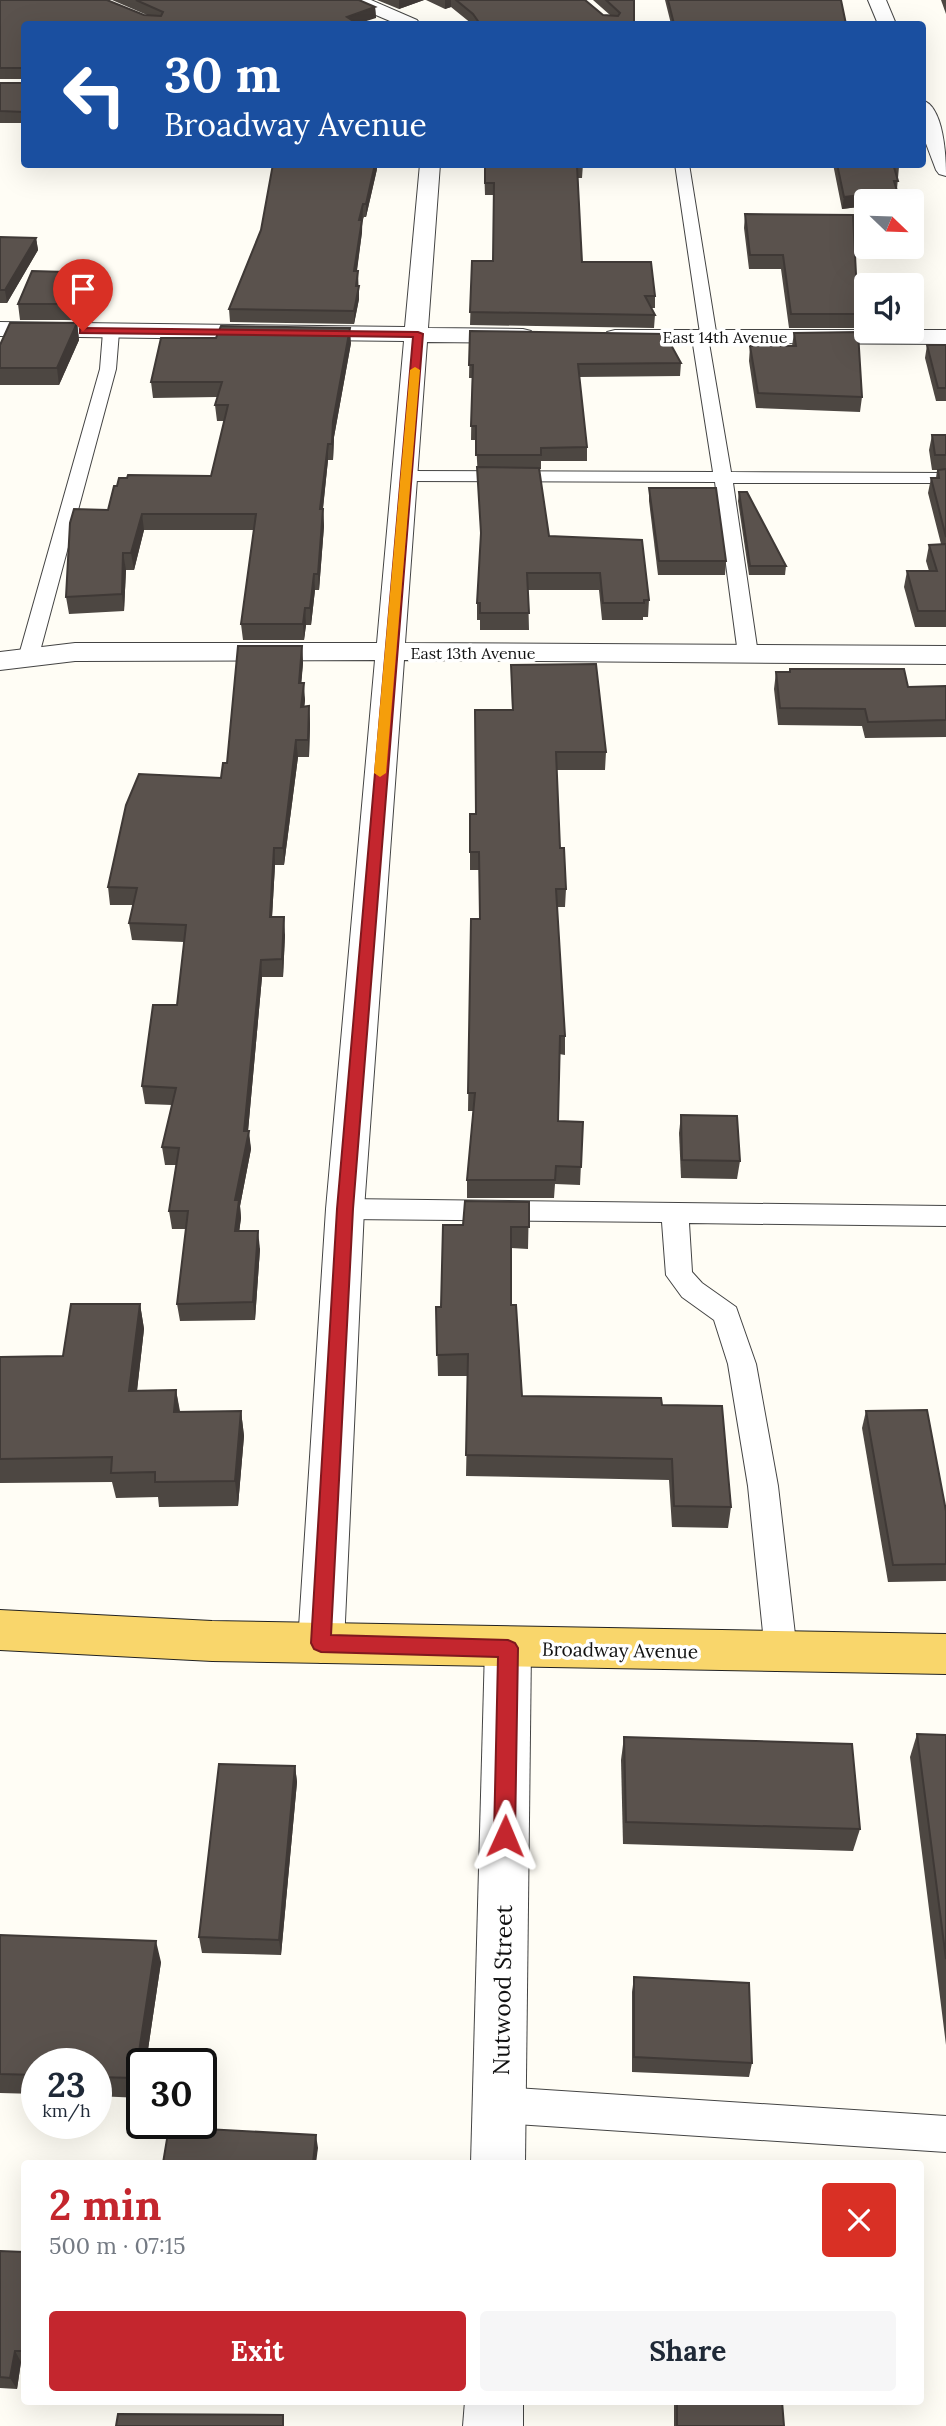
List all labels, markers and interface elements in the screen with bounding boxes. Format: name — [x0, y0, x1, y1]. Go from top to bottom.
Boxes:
text: 30 m — [164, 43, 281, 105]
icon: left — [49, 49, 140, 140]
text: Broadway Avenue — [164, 104, 427, 145]
north arrow — [854, 189, 924, 259]
map controls — [854, 189, 924, 343]
pin — [53, 259, 113, 331]
icon: arrive — [64, 270, 102, 308]
button: sound — [854, 273, 924, 343]
street label: East 14th Avenue — [663, 327, 788, 347]
street label: East 13th Avenue — [410, 643, 536, 663]
street label: Broadway Avenue — [542, 1637, 698, 1663]
position arrow — [468, 1799, 542, 1873]
street label: Nutwood Street — [486, 1904, 518, 2076]
speed limit sign: 30 — [126, 2048, 217, 2139]
text: 23 — [47, 2062, 86, 2107]
text: km/h — [42, 2099, 91, 2122]
text: 2 min — [49, 2178, 162, 2232]
button: close — [822, 2183, 896, 2257]
text: 500 m · 07:15 — [49, 2231, 186, 2260]
button: Exit — [49, 2311, 466, 2391]
button: Share — [480, 2311, 896, 2391]

